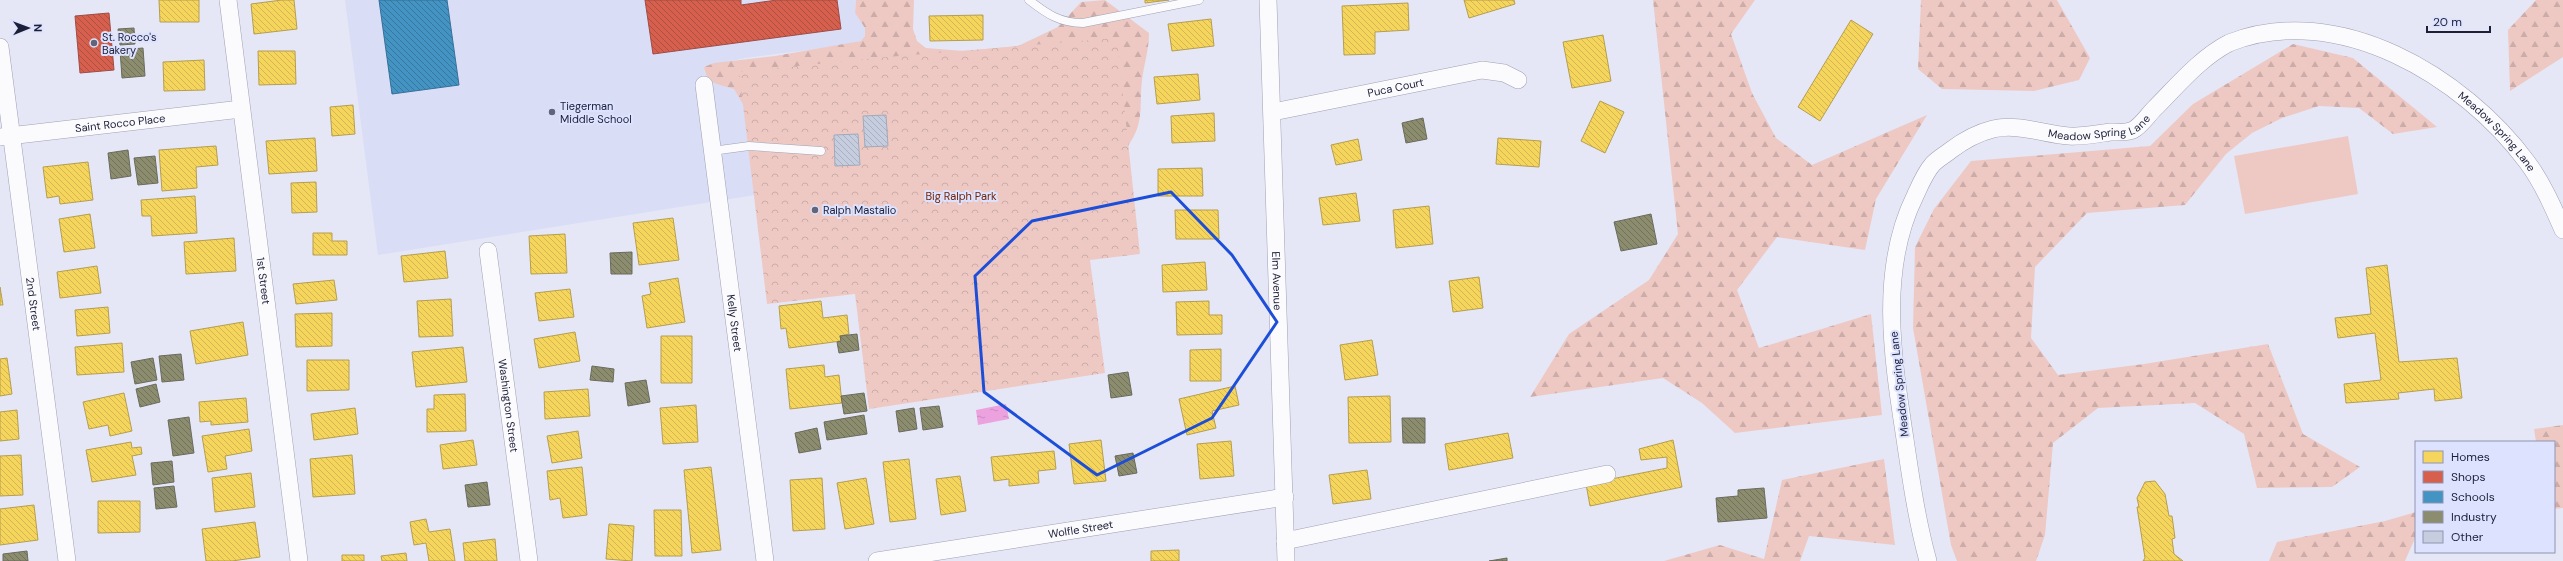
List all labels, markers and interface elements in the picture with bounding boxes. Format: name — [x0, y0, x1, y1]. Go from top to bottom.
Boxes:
north arrow — [8, 8, 48, 48]
scale bar — [2427, 8, 2490, 34]
text: 20 m — [2433, 14, 2462, 30]
text: N — [31, 24, 45, 32]
place label: St. Rocco's Bakery — [102, 30, 156, 57]
marker: St. Rocco's Bakery — [89, 38, 99, 48]
street label: Puca Court — [1366, 75, 1425, 100]
street label: Meadow Spring Lane — [2455, 89, 2539, 174]
place label: Tiegerman Middle School — [560, 99, 632, 126]
marker: Tiegerman Middle School — [547, 107, 557, 117]
street label: Saint Rocco Place — [74, 111, 166, 135]
street label: Meadow Spring Lane — [2047, 112, 2153, 143]
park label: Big Ralph Park — [925, 189, 997, 203]
place label: Ralph Mastalio — [823, 203, 896, 217]
marker: Ralph Mastalio — [810, 205, 820, 215]
street label: Elm Avenue — [1269, 251, 1285, 310]
street label: 1st Street — [254, 256, 273, 305]
street label: 2nd Street — [23, 276, 44, 331]
street label: Kelly Street — [724, 294, 745, 352]
street label: Meadow Spring Lane — [1887, 331, 1911, 437]
street label: Washington Street — [495, 358, 522, 453]
legend — [2415, 441, 2555, 553]
text: Homes — [2451, 449, 2490, 465]
text: Shops — [2451, 469, 2486, 485]
text: Schools — [2451, 489, 2495, 505]
text: Industry — [2451, 509, 2497, 525]
street label: Wolfle Street — [1047, 517, 1114, 541]
text: Other — [2451, 529, 2484, 545]

